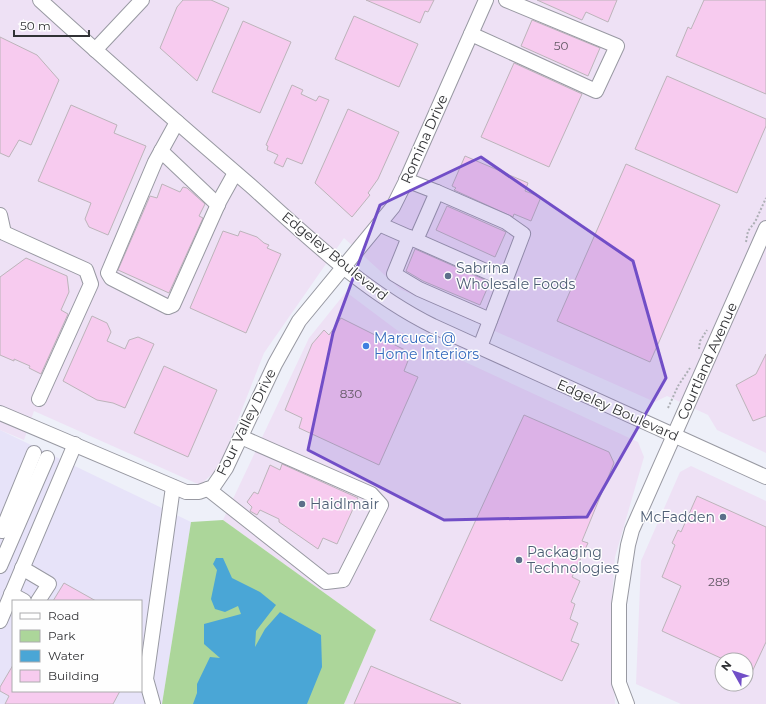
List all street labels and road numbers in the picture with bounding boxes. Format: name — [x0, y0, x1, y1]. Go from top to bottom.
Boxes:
street label: Romina Drive — [396, 92, 452, 186]
street label: Edgeley Boulevard — [278, 208, 392, 304]
street label: Courtland Avenue — [673, 299, 741, 423]
street label: Four Valley Drive — [212, 365, 280, 479]
street label: Edgeley Boulevard — [554, 375, 682, 445]

